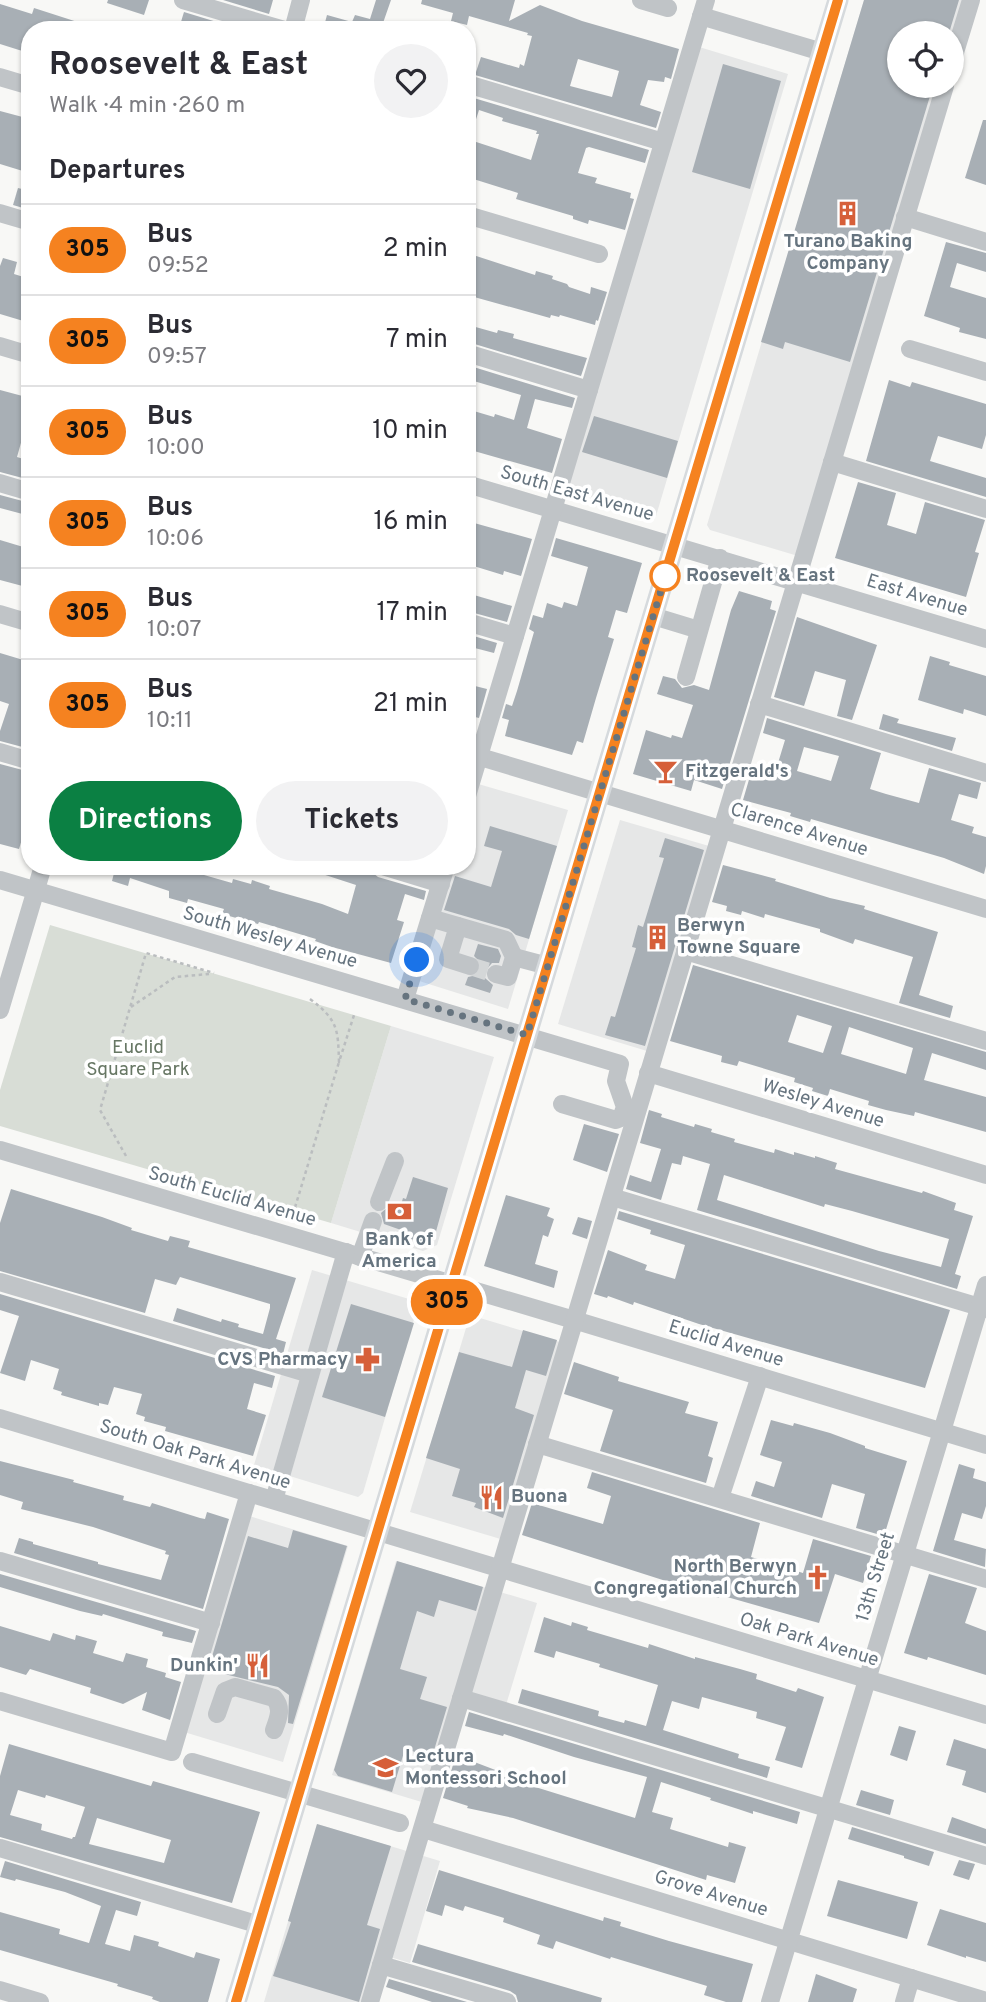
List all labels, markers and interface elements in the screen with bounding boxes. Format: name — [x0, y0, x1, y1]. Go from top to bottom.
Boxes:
map controls — [887, 21, 964, 98]
button: locate — [887, 21, 964, 98]
button: heart — [374, 44, 448, 118]
text: Roosevelt & East — [49, 45, 308, 87]
text: Walk · 4 min · 260 m — [49, 92, 245, 121]
text: Departures — [49, 155, 186, 188]
building icon: Turano Baking Company — [834, 200, 862, 228]
text: Bus — [147, 219, 193, 252]
place label: Turano Baking Company — [784, 230, 912, 276]
text: 2 min — [383, 233, 448, 266]
text: 305 — [65, 235, 110, 265]
text: 09:52 — [147, 252, 209, 281]
text: Bus — [147, 310, 193, 343]
text: 7 min — [386, 324, 448, 357]
text: 305 — [65, 326, 110, 356]
text: 09:57 — [147, 343, 207, 372]
text: Bus — [147, 401, 193, 434]
text: 10 min — [372, 415, 448, 448]
text: 305 — [65, 417, 110, 447]
text: 10:00 — [147, 434, 205, 463]
street label: South East Avenue — [497, 461, 657, 527]
text: Bus — [147, 492, 193, 525]
text: 16 min — [373, 506, 448, 539]
text: 305 — [65, 508, 110, 538]
text: 10:06 — [147, 525, 204, 554]
marker: Roosevelt & East — [650, 561, 680, 591]
place label: Roosevelt & East — [686, 564, 835, 588]
street label: East Avenue — [864, 569, 970, 623]
text: Bus — [147, 583, 193, 616]
text: 17 min — [376, 597, 448, 630]
text: 305 — [65, 599, 110, 629]
text: 10:07 — [147, 616, 202, 645]
text: Bus — [147, 674, 193, 707]
text: 21 min — [373, 688, 448, 721]
text: 305 — [65, 690, 110, 720]
text: 10:11 — [147, 707, 193, 736]
bar icon: Fitzgerald's — [651, 758, 679, 786]
place label: Fitzgerald's — [685, 760, 789, 784]
button: Directions — [49, 781, 242, 861]
button: Tickets — [256, 781, 448, 861]
street label: Clarence Avenue — [727, 798, 871, 862]
street label: South Wesley Avenue — [180, 902, 360, 974]
place label: Berwyn Towne Square — [677, 914, 801, 960]
building icon: Berwyn Towne Square — [643, 923, 671, 951]
your location — [399, 942, 434, 977]
park label: Euclid Square Park — [86, 1036, 190, 1082]
street label: Wesley Avenue — [759, 1074, 887, 1134]
street label: South Euclid Avenue — [145, 1162, 319, 1232]
bank icon: Bank of America — [385, 1198, 413, 1226]
place label: Bank of America — [362, 1228, 436, 1274]
line badge: 305 — [407, 1279, 487, 1325]
text: 305 — [425, 1287, 469, 1317]
street label: Euclid Avenue — [666, 1315, 786, 1373]
pharmacy icon: CVS Pharmacy — [354, 1346, 382, 1374]
place label: CVS Pharmacy — [217, 1348, 348, 1372]
street label: South Oak Park Avenue — [96, 1414, 294, 1496]
restaurant icon: Buona — [477, 1483, 505, 1511]
place label: Buona — [511, 1485, 568, 1509]
street label: 13th Street — [851, 1529, 901, 1625]
place label: North Berwyn Congregational Church — [594, 1555, 797, 1601]
church icon: North Berwyn Congregational Church — [803, 1564, 831, 1592]
street label: Oak Park Avenue — [736, 1607, 882, 1673]
restaurant icon: Dunkin' — [244, 1652, 272, 1680]
place label: Dunkin' — [170, 1654, 238, 1678]
place label: Lectura Montessori School — [405, 1745, 567, 1791]
school or university icon: Lectura Montessori School — [371, 1754, 399, 1782]
street label: Grove Avenue — [651, 1865, 771, 1923]

